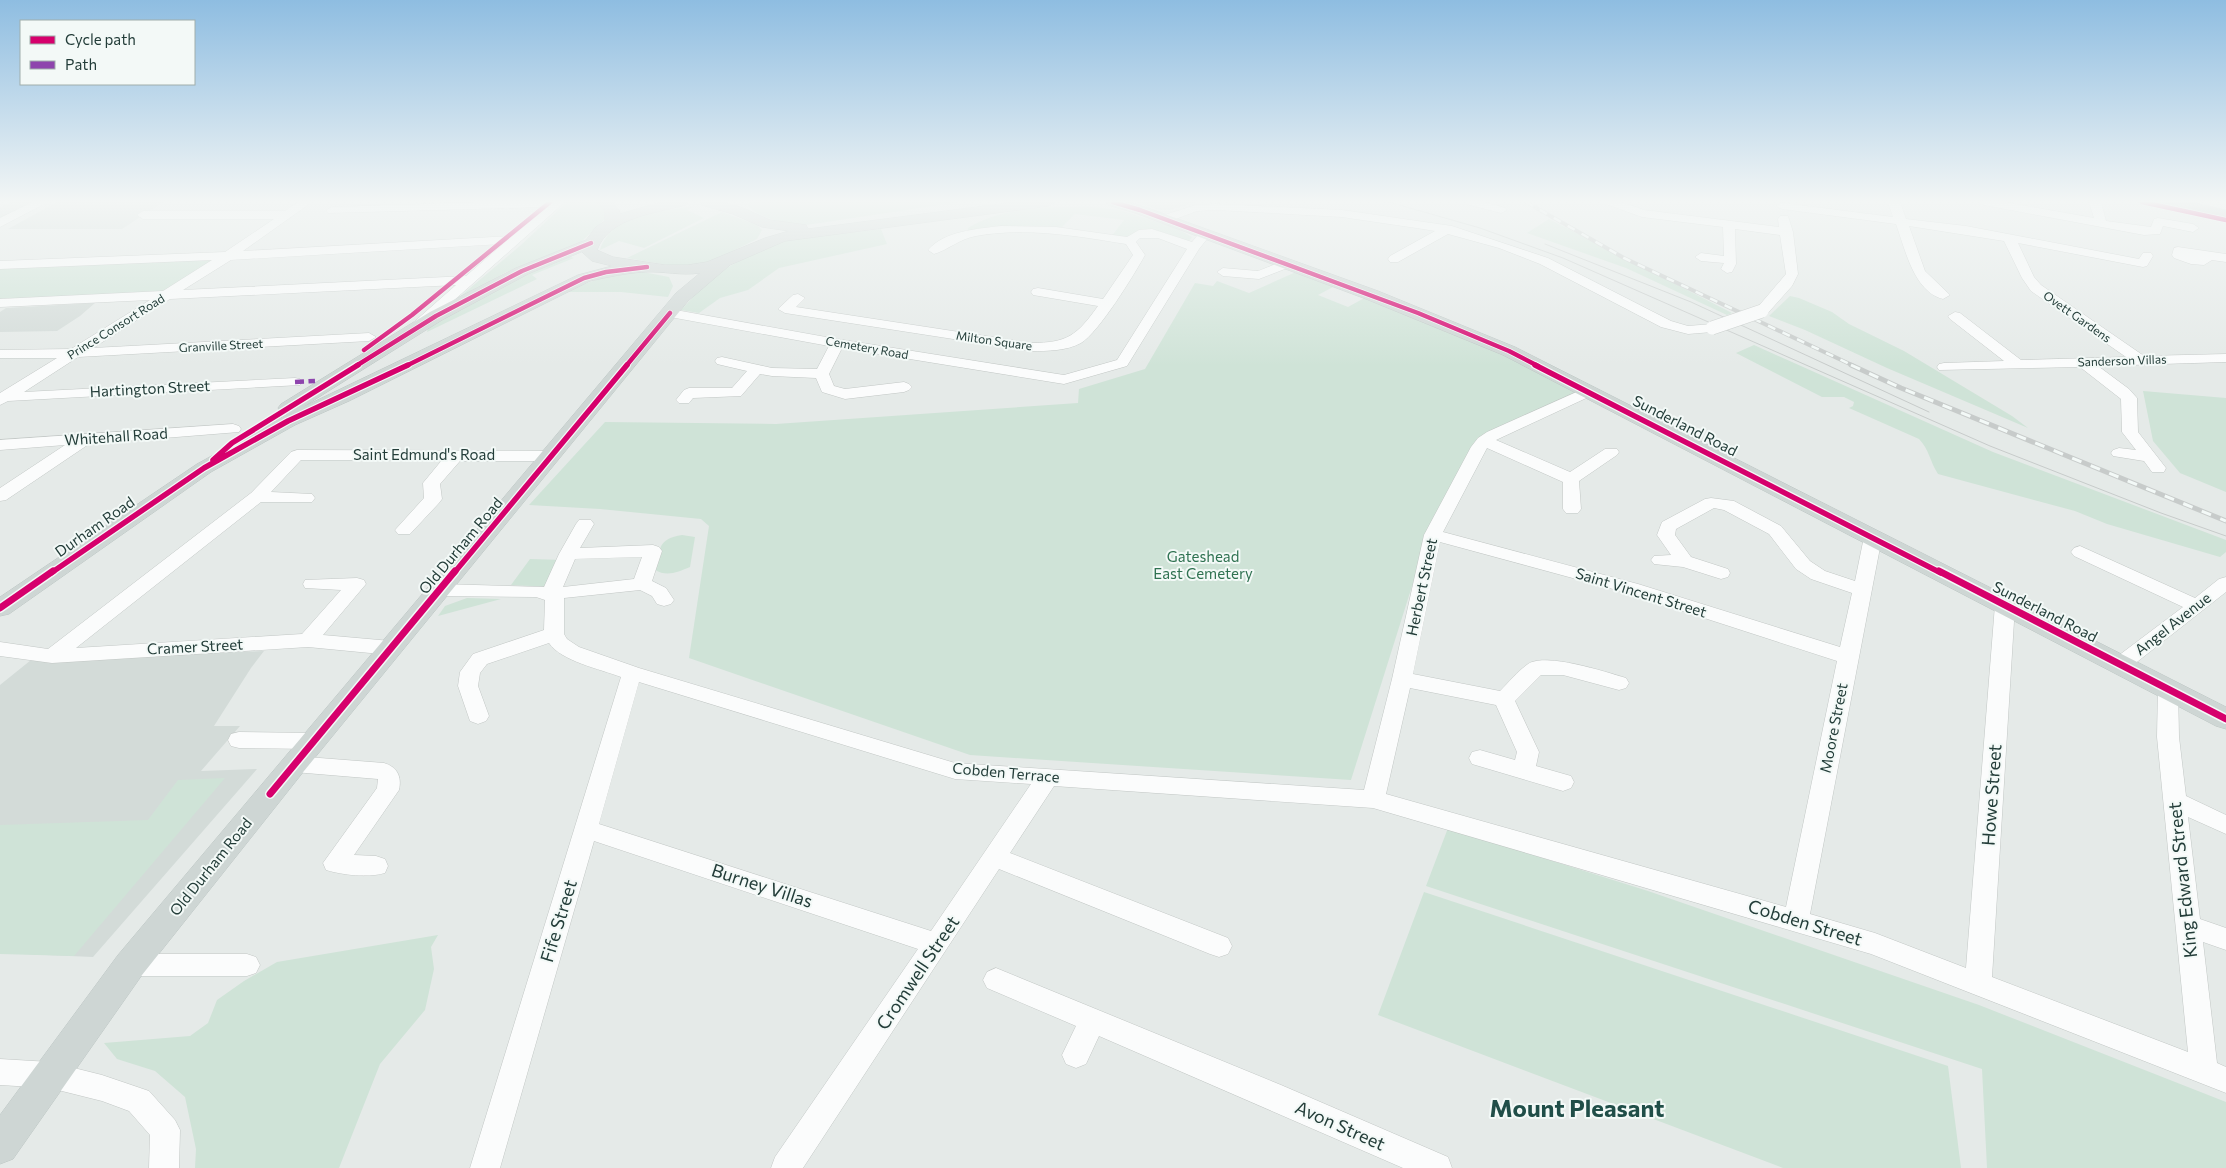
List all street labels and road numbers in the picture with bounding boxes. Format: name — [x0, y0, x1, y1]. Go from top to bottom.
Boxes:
street label: Ovett Gardens — [2041, 288, 2114, 345]
street label: Prince Consort Road — [64, 291, 167, 362]
street label: Milton Square — [955, 328, 1033, 352]
street label: Cemetery Road — [825, 333, 910, 361]
street label: Granville Street — [178, 336, 264, 354]
street label: Sanderson Villas — [2077, 351, 2167, 369]
street label: Hartington Street — [89, 376, 211, 400]
street label: Sunderland Road — [1630, 391, 1741, 459]
street label: Whitehall Road — [64, 423, 168, 449]
street label: Saint Edmund's Road — [353, 445, 495, 463]
street label: Durham Road — [51, 492, 138, 560]
street label: Old Durham Road — [415, 493, 506, 597]
street label: Herbert Street — [1402, 536, 1440, 637]
street label: Saint Vincent Street — [1574, 564, 1709, 621]
street label: Sunderland Road — [1990, 577, 2101, 645]
street label: Angel Avenue — [2131, 588, 2214, 658]
street label: Cramer Street — [146, 634, 243, 658]
street label: Moore Street — [1815, 681, 1851, 774]
street label: Howe Street — [1976, 743, 2006, 846]
street label: Cobden Terrace — [952, 758, 1061, 786]
street label: King Edward Street — [2163, 801, 2201, 959]
street label: Old Durham Road — [165, 814, 255, 919]
street label: Burney Villas — [709, 858, 816, 912]
street label: Fife Street — [535, 877, 581, 965]
street label: Cobden Street — [1746, 894, 1865, 950]
street label: Cromwell Street — [871, 911, 963, 1034]
street label: Avon Street — [1292, 1096, 1389, 1155]

